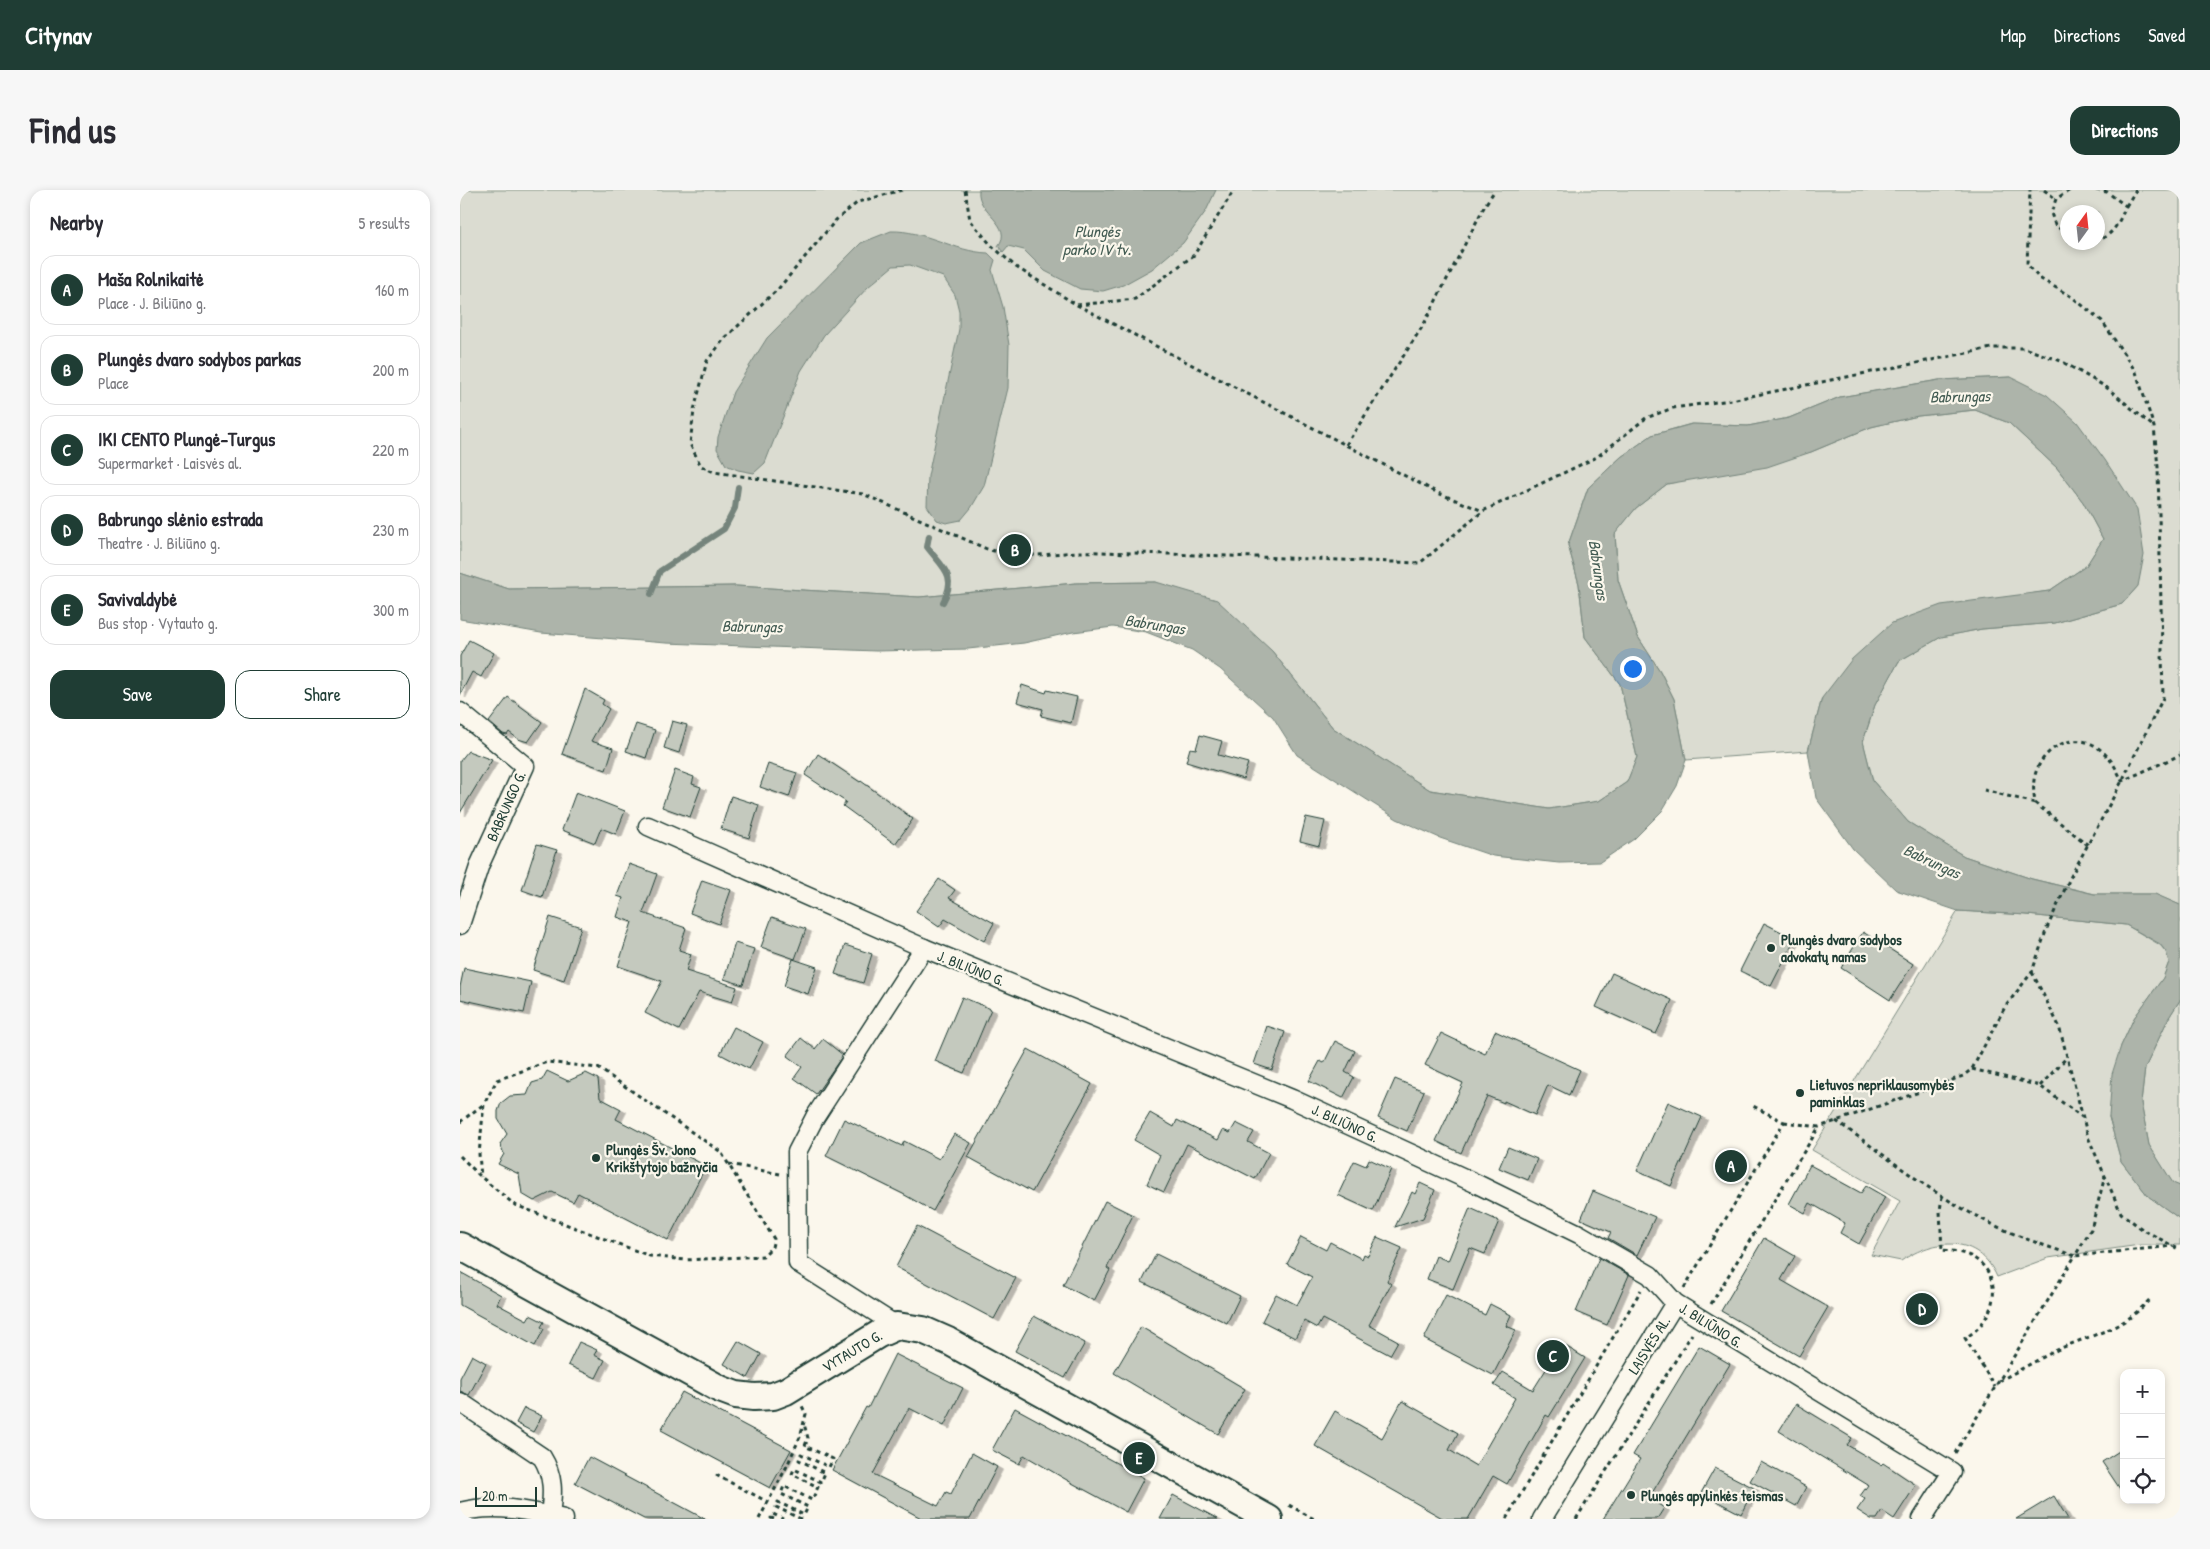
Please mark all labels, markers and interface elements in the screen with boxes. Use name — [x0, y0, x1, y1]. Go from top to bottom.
text: Citynav — [25, 19, 92, 51]
text: Map — [2001, 23, 2026, 48]
text: Directions — [2054, 23, 2120, 48]
text: Saved — [2148, 23, 2185, 48]
button: Directions — [2070, 106, 2180, 155]
text: Find us — [30, 107, 116, 154]
north arrow — [2060, 205, 2105, 250]
text: Nearby — [50, 208, 103, 237]
text: 5 results — [359, 212, 410, 234]
water label: Plungės parko IV tv. — [1062, 220, 1131, 260]
text: Maša Rolnikaitė — [98, 266, 204, 292]
text: A — [63, 279, 71, 301]
text: 160 m — [375, 279, 409, 301]
text: Place · J. Biliūno g. — [98, 292, 206, 314]
text: Plungės dvaro sodybos parkas — [98, 346, 301, 372]
text: B — [63, 359, 71, 381]
text: 200 m — [373, 359, 409, 381]
text: Place — [98, 372, 129, 394]
water label: Babrungas — [1930, 384, 1992, 408]
text: IKI CENTO Plungė-Turgus — [98, 426, 275, 452]
text: C — [63, 439, 71, 461]
text: 220 m — [372, 439, 409, 461]
text: Supermarket · Laisvės al. — [98, 452, 242, 474]
text: Babrungo slėnio estrada — [98, 506, 263, 532]
text: D — [63, 519, 71, 541]
text: 230 m — [373, 519, 409, 541]
pin: B — [999, 531, 1031, 569]
text: Theatre · J. Biliūno g. — [98, 532, 220, 554]
water label: Babrungas — [1584, 539, 1614, 603]
text: Savivaldybė — [98, 586, 177, 612]
text: E — [63, 599, 71, 621]
text: 300 m — [373, 599, 409, 621]
water label: Babrungas — [1123, 608, 1188, 640]
text: Bus stop · Vytauto g. — [98, 612, 218, 634]
water label: Babrungas — [722, 614, 784, 638]
your location — [1620, 656, 1646, 682]
button: Save — [50, 670, 225, 719]
button: Share — [235, 670, 410, 719]
street label: BABRUNGO G. — [481, 767, 531, 845]
water label: Babrungas — [1900, 838, 1966, 884]
place label: Plungės dvaro sodybos advokatų namas — [1781, 929, 1902, 967]
marker: Plungės dvaro sodybos advokatų namas — [1765, 942, 1777, 954]
street label: J. BILIŪNO G. — [934, 945, 1008, 991]
place label: Lietuvos nepriklausomybės paminklas — [1810, 1074, 1954, 1113]
marker: Lietuvos nepriklausomybės paminklas — [1794, 1087, 1806, 1099]
street label: J. BILIŪNO G. — [1308, 1099, 1382, 1147]
place label: Plungės Šv. Jono Krikštytojo bažnyčia — [606, 1139, 717, 1178]
pin: A — [1715, 1147, 1747, 1185]
marker: Plungės Šv. Jono Krikštytojo bažnyčia — [590, 1152, 602, 1164]
pin: D — [1906, 1290, 1938, 1328]
street label: J. BILIŪNO G. — [1675, 1297, 1747, 1353]
street label: LAISVĖS AL. — [1623, 1312, 1675, 1378]
street label: VYTAUTO G. — [818, 1325, 886, 1377]
pin: C — [1537, 1337, 1569, 1375]
map controls — [2120, 1369, 2165, 1504]
button: + — [2120, 1369, 2165, 1414]
button: − — [2120, 1414, 2165, 1459]
pin: E — [1123, 1439, 1155, 1477]
button: locate — [2120, 1459, 2165, 1504]
scale bar — [475, 1484, 538, 1507]
place label: Plungės apylinkės teismas — [1641, 1485, 1783, 1507]
text: 20 m — [482, 1486, 508, 1505]
marker: Plungės apylinkės teismas — [1625, 1489, 1637, 1501]

